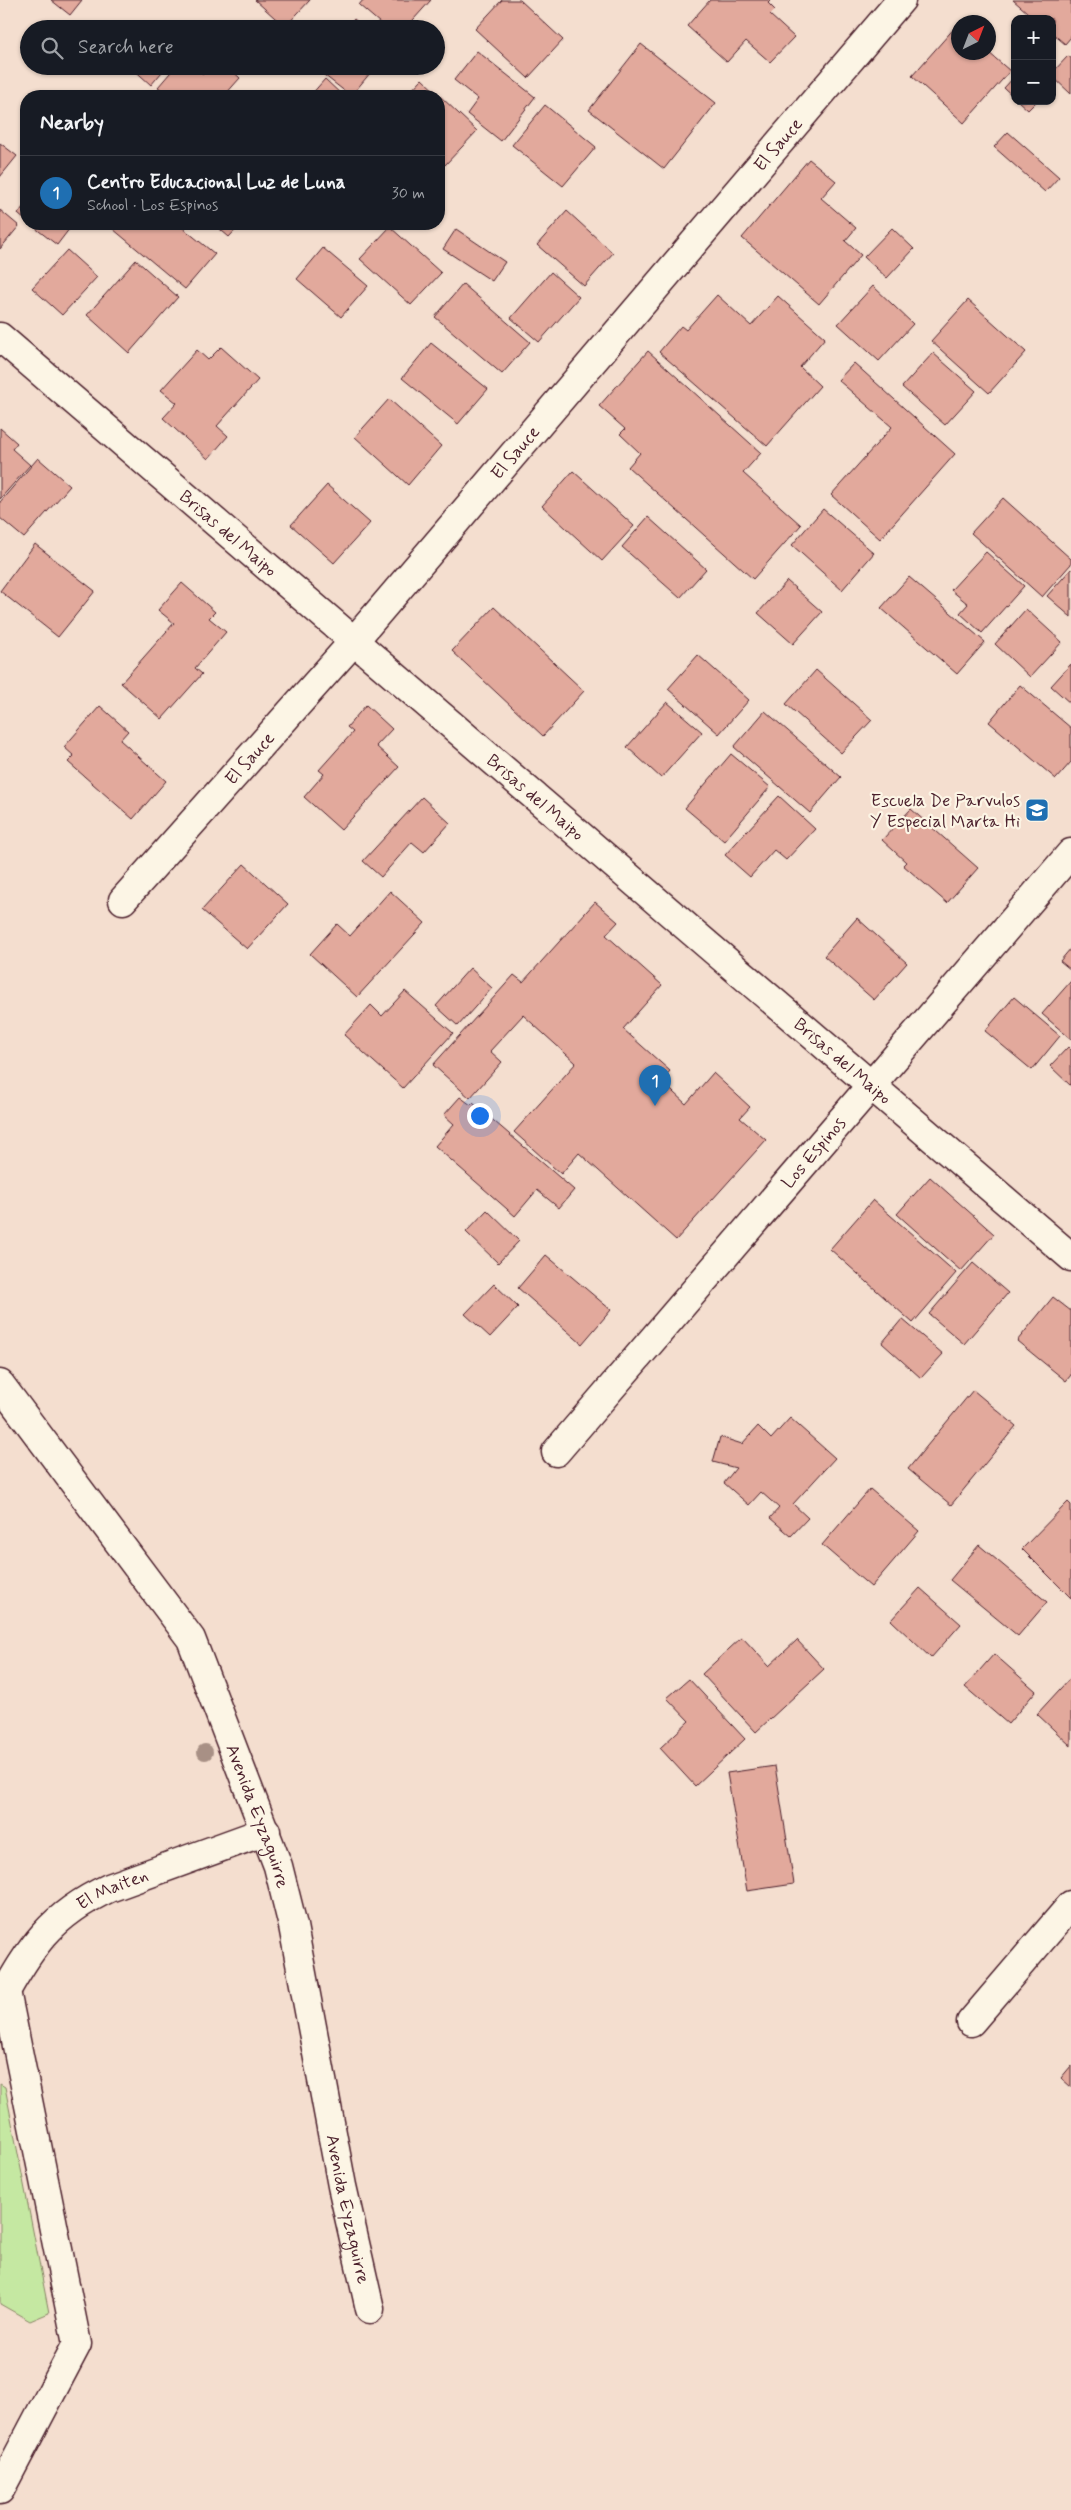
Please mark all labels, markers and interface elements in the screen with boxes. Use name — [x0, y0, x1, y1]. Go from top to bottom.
north arrow — [951, 15, 996, 60]
map controls — [1011, 15, 1056, 105]
button: + — [1011, 15, 1056, 60]
search box — [20, 20, 445, 75]
icon: search — [38, 34, 66, 62]
text: Search here — [78, 35, 174, 60]
button: − — [1011, 60, 1056, 105]
text: Nearby — [40, 109, 104, 137]
street label: El Sauce — [749, 113, 809, 177]
text: Centro Educacional Luz de Luna — [87, 170, 346, 195]
text: 1 — [52, 183, 60, 204]
text: 30 m — [392, 183, 425, 204]
text: School · Los Espinos — [87, 195, 218, 216]
street label: El Sauce — [486, 421, 546, 485]
street label: Brisas del Maipo — [174, 485, 282, 583]
street label: El Sauce — [220, 727, 280, 791]
street label: Brisas del Maipo — [481, 749, 589, 847]
place label: Escuela De Parvulos Y Especial Marta Hi — [870, 789, 1020, 834]
school or university icon: Escuela De Parvulos Y Especial Marta Hi — [1024, 797, 1050, 823]
street label: Brisas del Maipo — [788, 1013, 896, 1111]
pin: 1 — [639, 1065, 671, 1106]
your location — [467, 1103, 493, 1129]
street label: Los Espinos — [777, 1112, 852, 1194]
street label: Avenida Eyzaguirre — [219, 1741, 294, 1891]
street label: El Maiten — [72, 1864, 152, 1916]
street label: Avenida Eyzaguirre — [320, 2133, 375, 2286]

